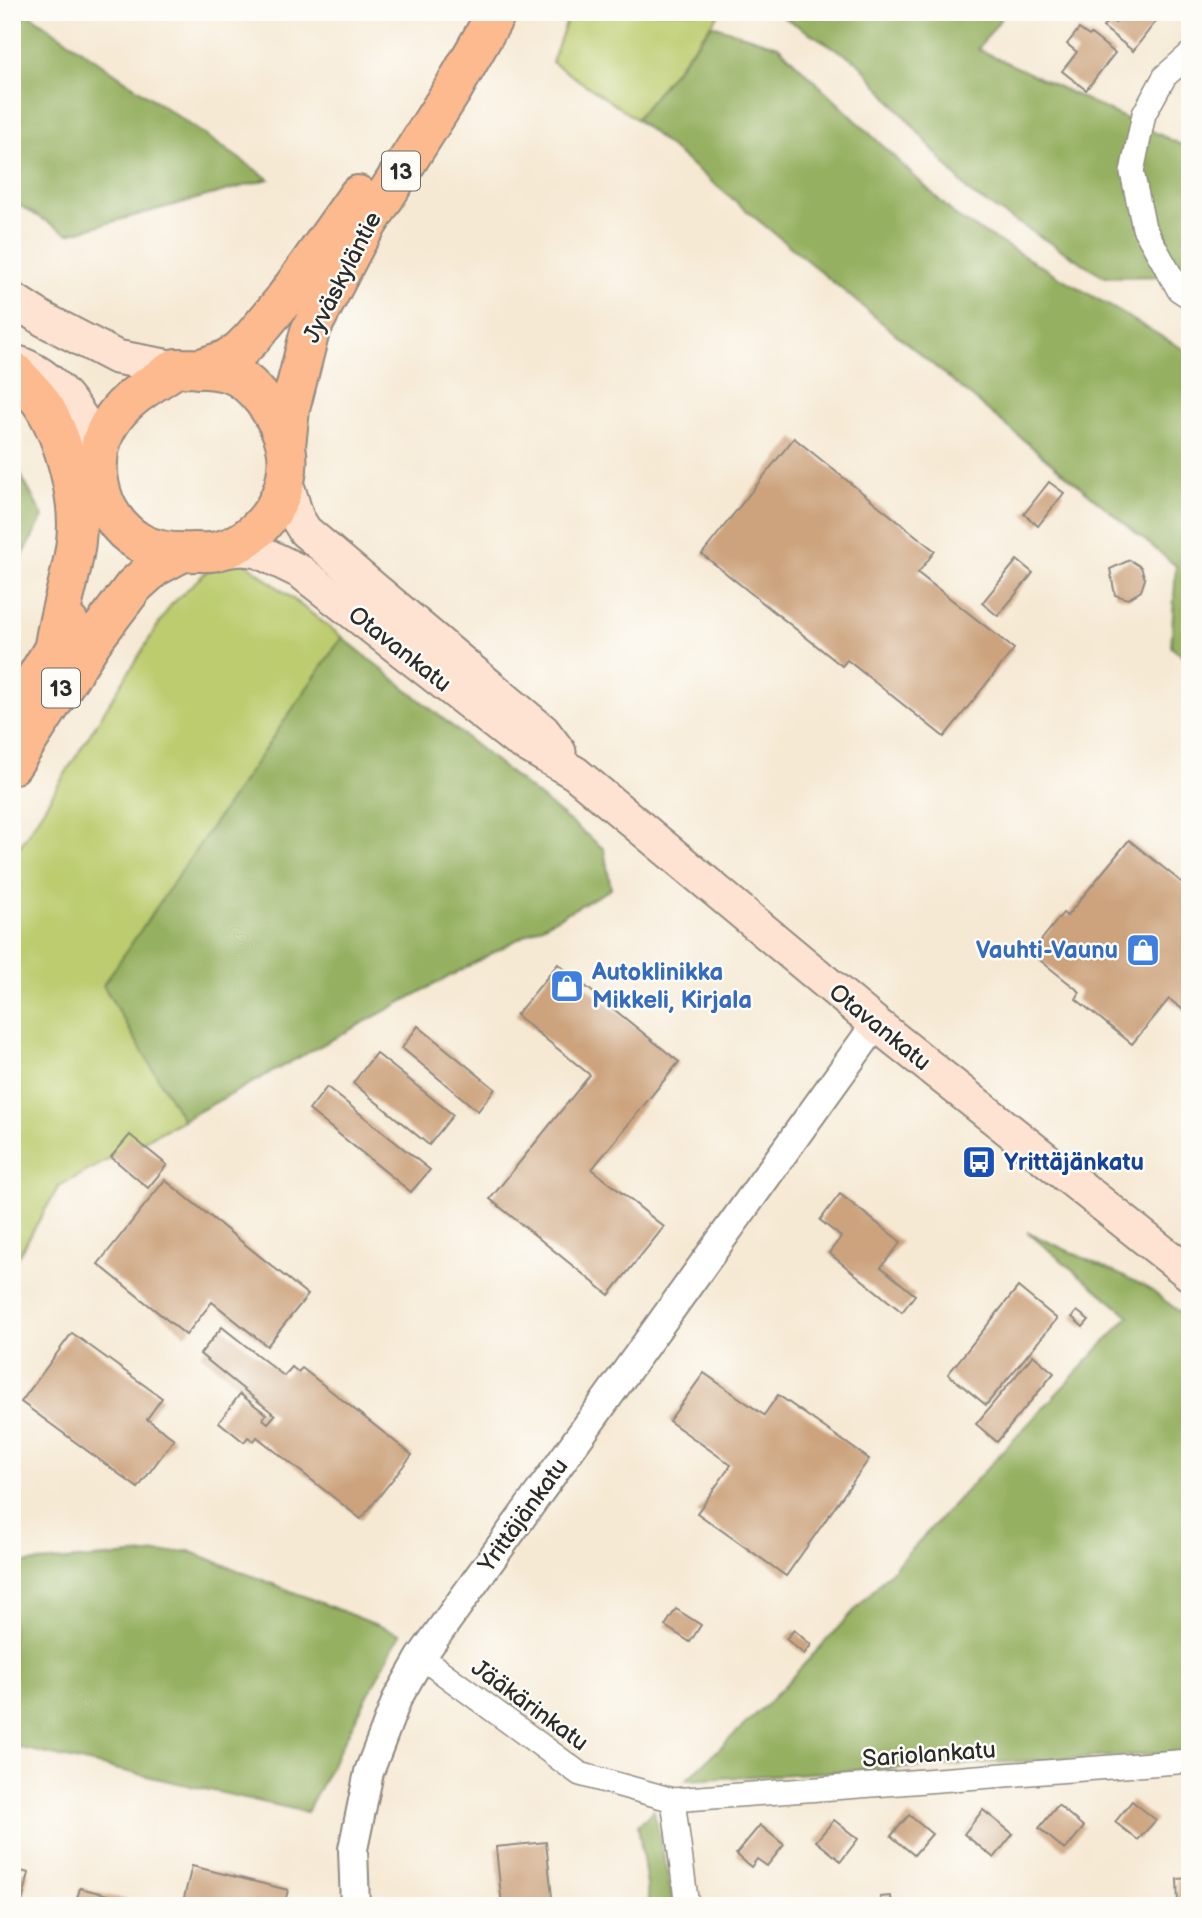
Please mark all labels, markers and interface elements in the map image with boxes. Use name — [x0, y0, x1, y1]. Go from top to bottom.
road number: 13 — [382, 152, 420, 190]
street label: Jyväskyläntie — [297, 207, 388, 348]
street label: Otavankatu — [343, 600, 457, 699]
road number: 13 — [42, 668, 80, 708]
shop icon: Vauhti-Vaunu — [1124, 931, 1162, 969]
place label: Vauhti-Vaunu — [976, 936, 1118, 965]
place label: Autoklinikka Mikkeli, Kirjala — [591, 958, 752, 1015]
shop icon: Autoklinikka Mikkeli, Kirjala — [548, 967, 586, 1005]
street label: Otavankatu — [823, 978, 936, 1077]
bus stop icon: Yrittäjänkatu — [960, 1143, 998, 1181]
place label: Yrittäjänkatu — [1004, 1148, 1144, 1177]
street label: Yrittäjänkatu — [472, 1452, 575, 1579]
street label: Jääkärinkatu — [466, 1653, 594, 1758]
street label: Sariolankatu — [861, 1735, 997, 1774]

